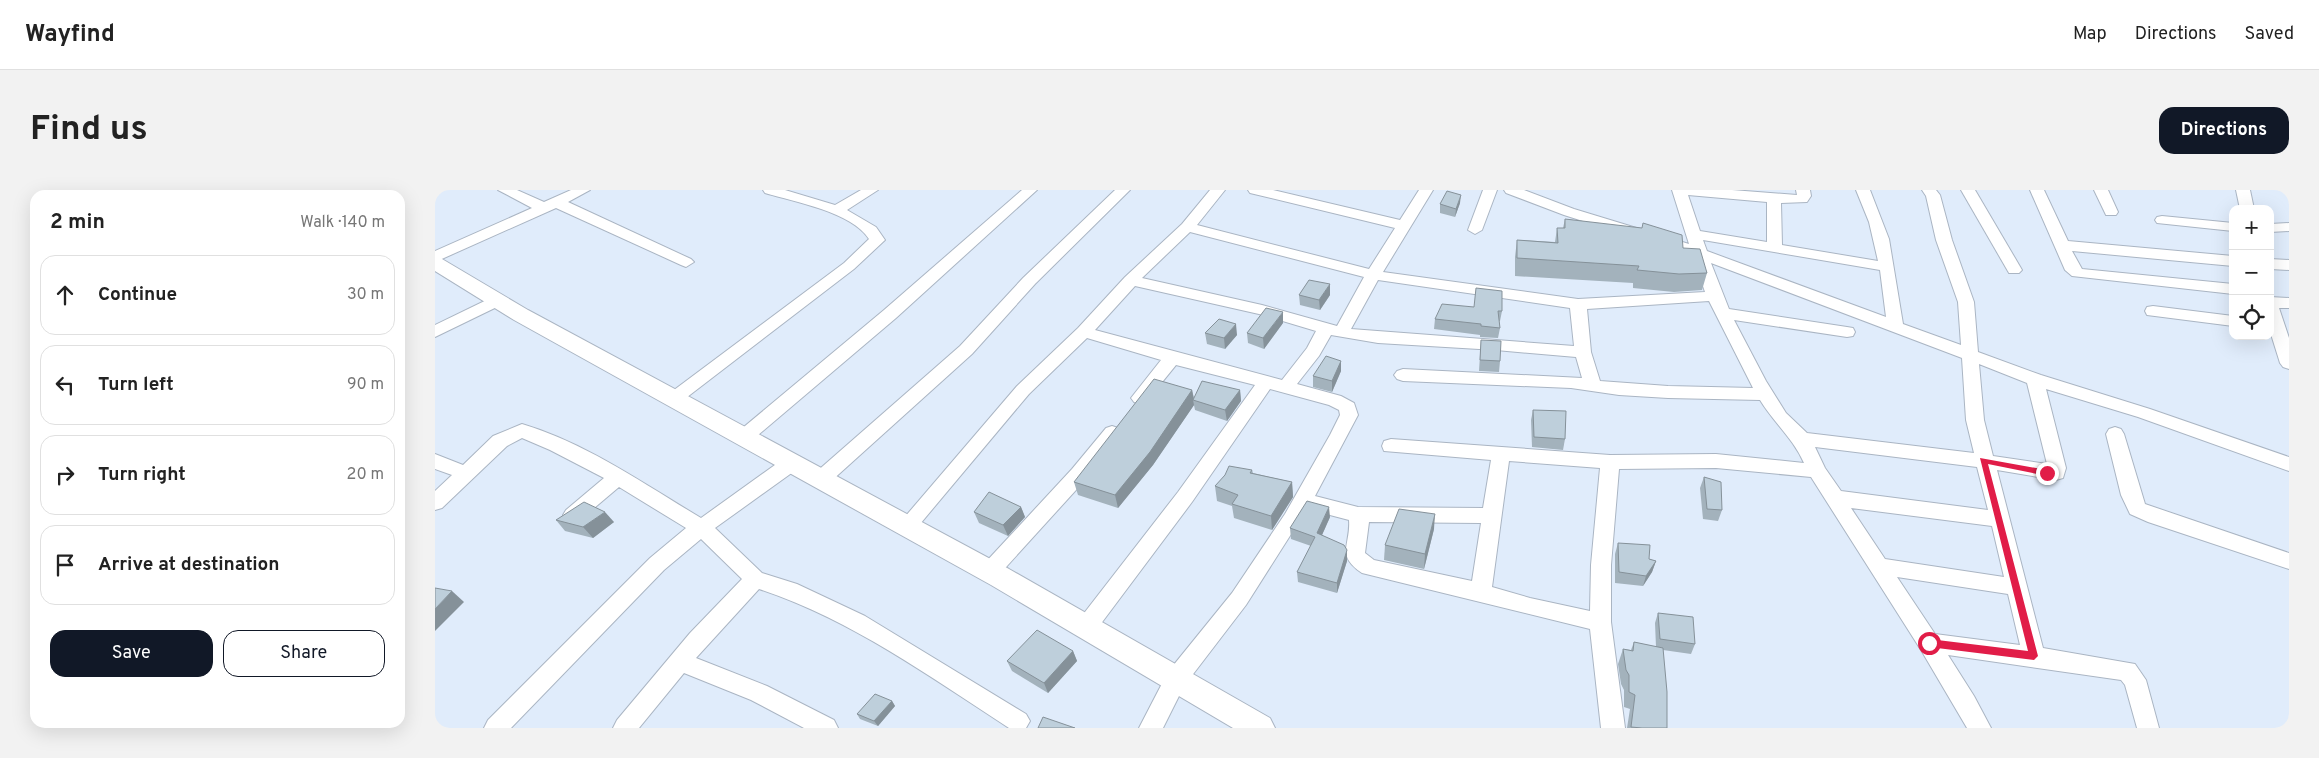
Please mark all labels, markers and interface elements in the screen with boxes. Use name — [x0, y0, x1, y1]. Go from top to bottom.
text: Wayfind — [25, 20, 115, 50]
text: Map — [2073, 23, 2107, 46]
text: Directions — [2135, 23, 2217, 46]
text: Saved — [2245, 23, 2294, 46]
button: Directions — [2159, 107, 2289, 154]
text: Find us — [30, 108, 148, 152]
map controls — [2229, 205, 2274, 340]
button: + — [2229, 205, 2274, 250]
text: 2 min — [50, 209, 105, 236]
text: Walk · 140 m — [300, 213, 385, 233]
button: − — [2229, 250, 2274, 295]
icon: ahead — [51, 281, 79, 309]
text: Continue — [98, 283, 177, 307]
text: 30 m — [347, 285, 384, 305]
button: locate — [2229, 295, 2274, 340]
icon: left — [51, 371, 79, 399]
text: Turn left — [98, 373, 174, 397]
text: 90 m — [347, 375, 384, 395]
icon: right — [51, 461, 79, 489]
route end — [2036, 462, 2059, 485]
text: Turn right — [98, 463, 186, 487]
text: 20 m — [347, 465, 384, 485]
icon: arrive — [51, 551, 79, 579]
text: Arrive at destination — [98, 553, 279, 577]
button: Save — [50, 630, 213, 677]
button: Share — [223, 630, 385, 677]
route start — [1918, 632, 1941, 655]

